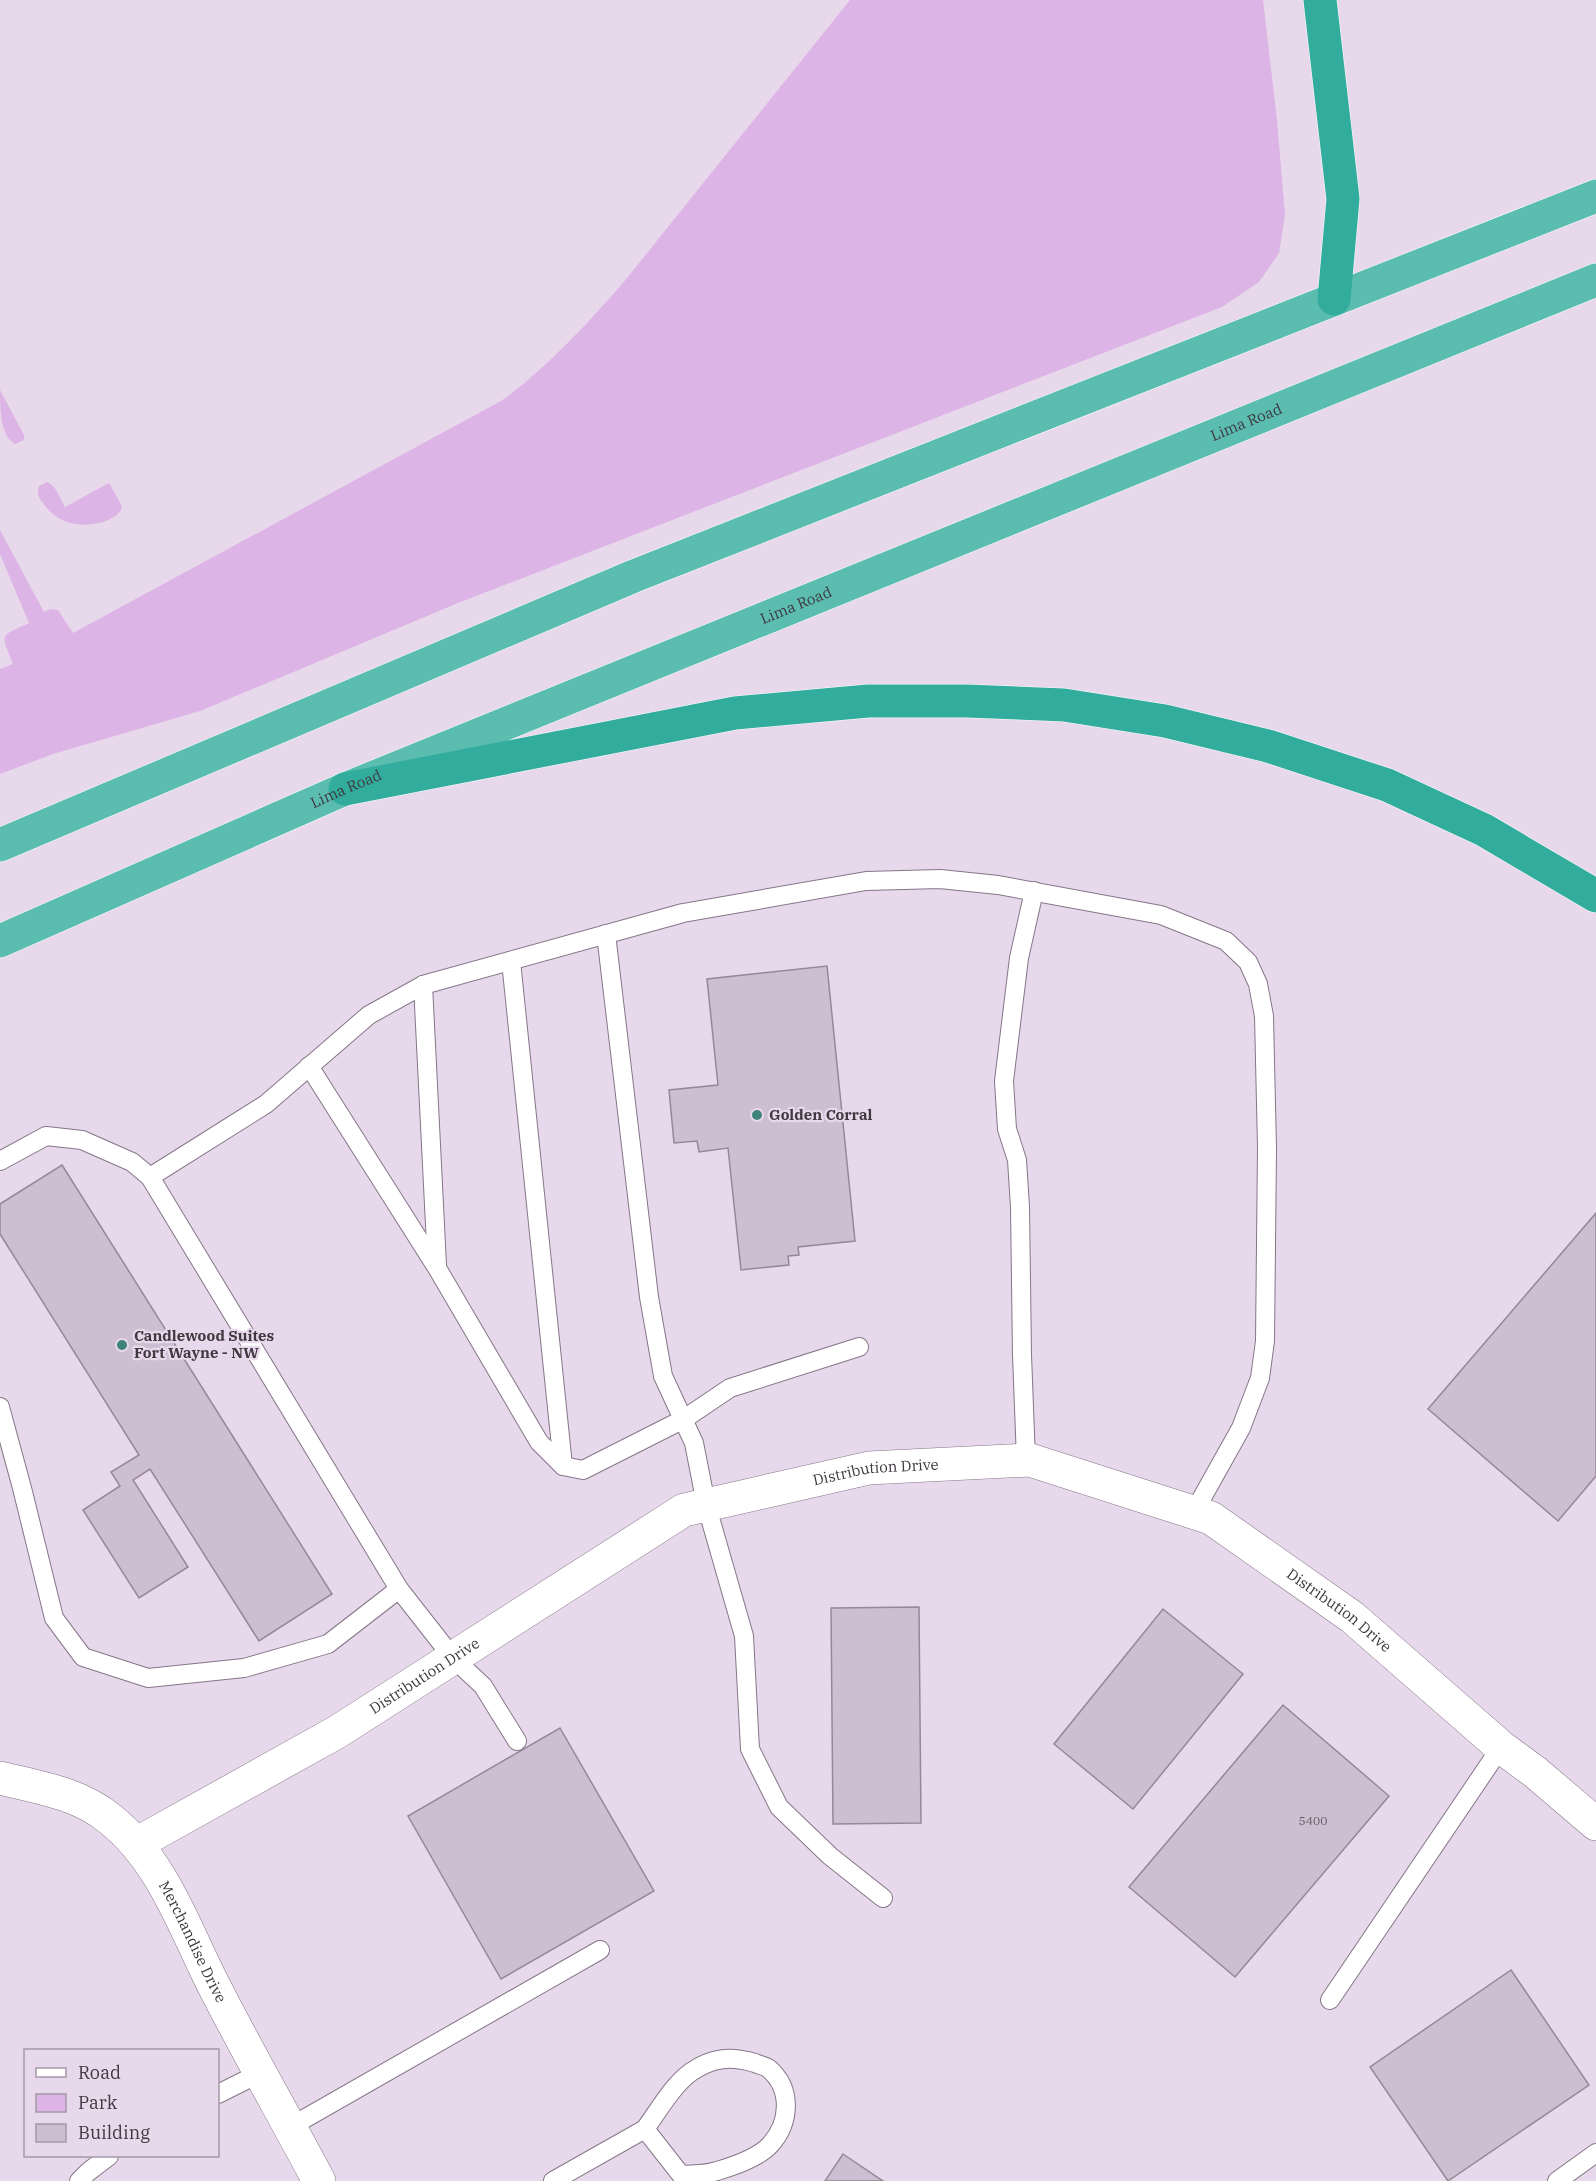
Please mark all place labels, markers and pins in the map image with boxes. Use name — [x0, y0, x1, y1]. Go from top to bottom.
place label: Golden Corral — [769, 1105, 873, 1124]
marker: Golden Corral — [750, 1108, 764, 1122]
place label: Candlewood Suites Fort Wayne - NW — [134, 1326, 274, 1362]
marker: Candlewood Suites Fort Wayne - NW — [115, 1338, 129, 1352]

